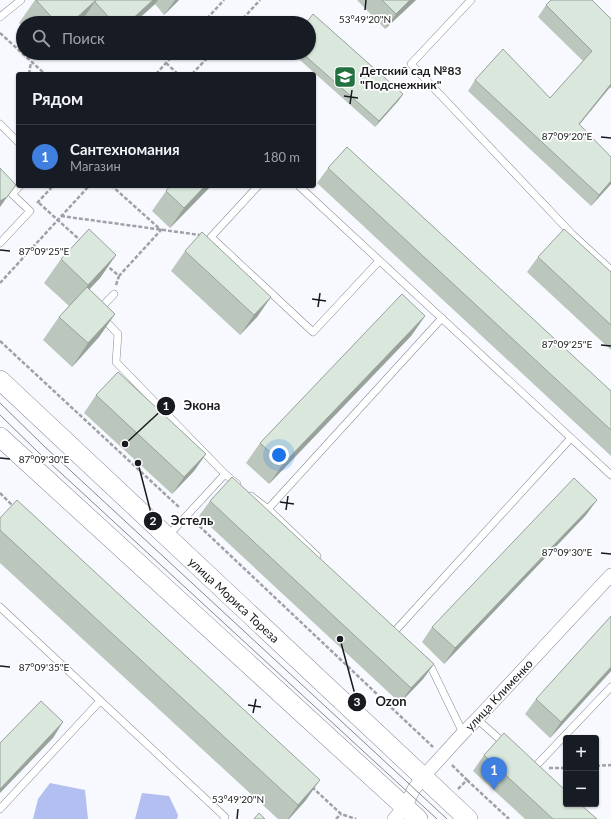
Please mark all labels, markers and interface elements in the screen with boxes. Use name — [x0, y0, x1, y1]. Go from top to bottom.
text: 53°49'20"N — [339, 13, 391, 25]
search box — [16, 16, 316, 60]
icon: search — [30, 27, 52, 49]
text: Поиск — [62, 29, 105, 47]
place label: Детский сад №83 "Подснежник" — [360, 63, 461, 92]
school or university icon: Детский сад №83 "Подснежник" — [332, 64, 358, 90]
text: Рядом — [32, 88, 83, 109]
text: 87°09'20"E — [542, 130, 592, 142]
text: Сантехномания — [70, 140, 180, 158]
text: 1 — [41, 149, 49, 165]
text: 180 m — [263, 149, 300, 165]
text: Магазин — [70, 158, 121, 174]
text: 87°09'25"E — [19, 245, 69, 257]
text: 87°09'25"E — [542, 338, 592, 350]
callout: Экона — [156, 393, 229, 418]
text: Экона — [184, 397, 220, 413]
text: 1 — [163, 398, 170, 413]
your location — [269, 445, 289, 465]
text: 87°09'30"E — [19, 453, 69, 465]
callout: Эстель — [143, 508, 221, 533]
text: Эстель — [171, 512, 214, 528]
text: 2 — [150, 513, 157, 528]
text: 87°09'30"E — [542, 546, 592, 558]
street label: улица Мориса Тореза — [185, 554, 283, 646]
street label: улица Клименко — [462, 656, 536, 734]
text: 87°09'35"E — [19, 661, 69, 673]
callout: Ozon — [347, 689, 414, 714]
text: Ozon — [375, 693, 407, 709]
text: 3 — [354, 694, 361, 709]
map controls — [563, 735, 599, 807]
button: + — [563, 735, 599, 771]
pin: 1 — [481, 757, 507, 790]
button: − — [563, 771, 599, 807]
text: 53°49'20"N — [212, 793, 264, 805]

